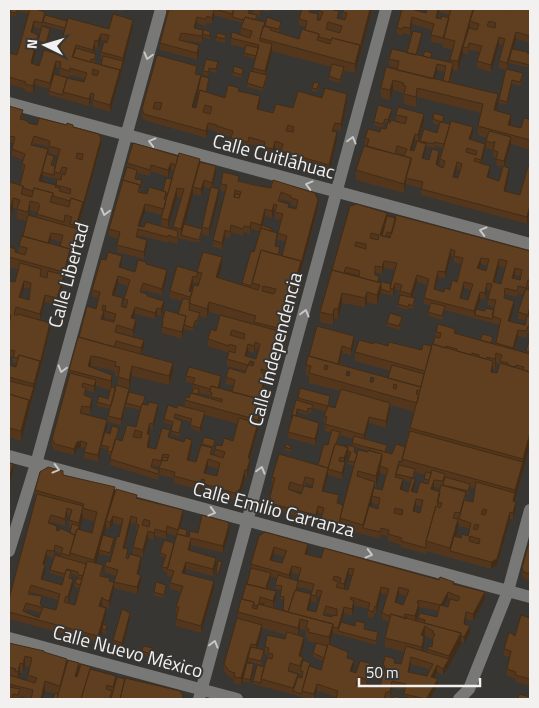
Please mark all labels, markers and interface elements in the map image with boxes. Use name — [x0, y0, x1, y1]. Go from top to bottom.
north arrow — [20, 20, 70, 70]
text: N — [21, 38, 42, 50]
one-way arrow — [143, 51, 153, 59]
street label: Calle Cuitláhuac — [210, 125, 338, 186]
one-way arrow — [346, 135, 357, 144]
one-way arrow — [148, 137, 157, 148]
one-way arrow — [305, 180, 314, 191]
one-way arrow — [100, 208, 110, 216]
street label: Calle Libertad — [40, 219, 96, 331]
one-way arrow — [480, 227, 488, 237]
street label: Calle Independencia — [240, 268, 309, 429]
one-way arrow — [299, 310, 309, 318]
one-way arrow — [57, 365, 67, 373]
one-way arrow — [51, 463, 60, 474]
one-way arrow — [256, 466, 266, 475]
street label: Calle Emilio Carranza — [190, 473, 359, 544]
one-way arrow — [208, 507, 216, 517]
one-way arrow — [365, 549, 373, 559]
street label: Calle Nuevo México — [50, 617, 206, 684]
one-way arrow — [209, 640, 219, 648]
scale bar — [359, 656, 480, 688]
text: 50 m — [366, 661, 399, 684]

